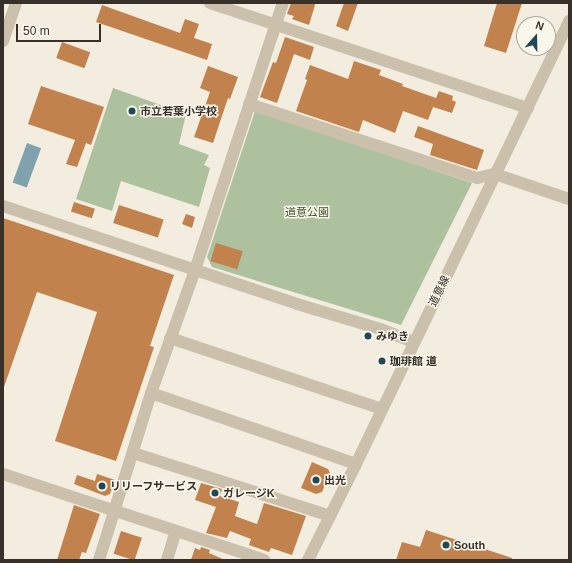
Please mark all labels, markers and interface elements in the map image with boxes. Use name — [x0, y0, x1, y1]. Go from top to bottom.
scale bar — [18, 16, 103, 42]
north arrow — [516, 16, 556, 56]
text: N — [534, 19, 546, 33]
text: 50 m — [23, 24, 50, 38]
place label: 市立若葉小学校 — [140, 104, 217, 118]
marker: 市立若葉小学校 — [127, 106, 137, 116]
park label: 道意公園 — [285, 205, 329, 219]
street label: 道意線 — [426, 273, 452, 309]
place label: みゆき — [376, 329, 409, 343]
marker: みゆき — [363, 331, 373, 341]
place label: 珈琲館 道 — [390, 354, 437, 368]
marker: 珈琲館 道 — [377, 356, 387, 366]
place label: 出光 — [324, 473, 346, 487]
marker: 出光 — [311, 475, 321, 485]
place label: リリーフサービス — [110, 479, 198, 493]
marker: リリーフサービス — [97, 481, 107, 491]
place label: ガレージK — [223, 486, 275, 500]
marker: ガレージK — [210, 488, 220, 498]
place label: South — [454, 538, 485, 552]
marker: South — [441, 540, 451, 550]

